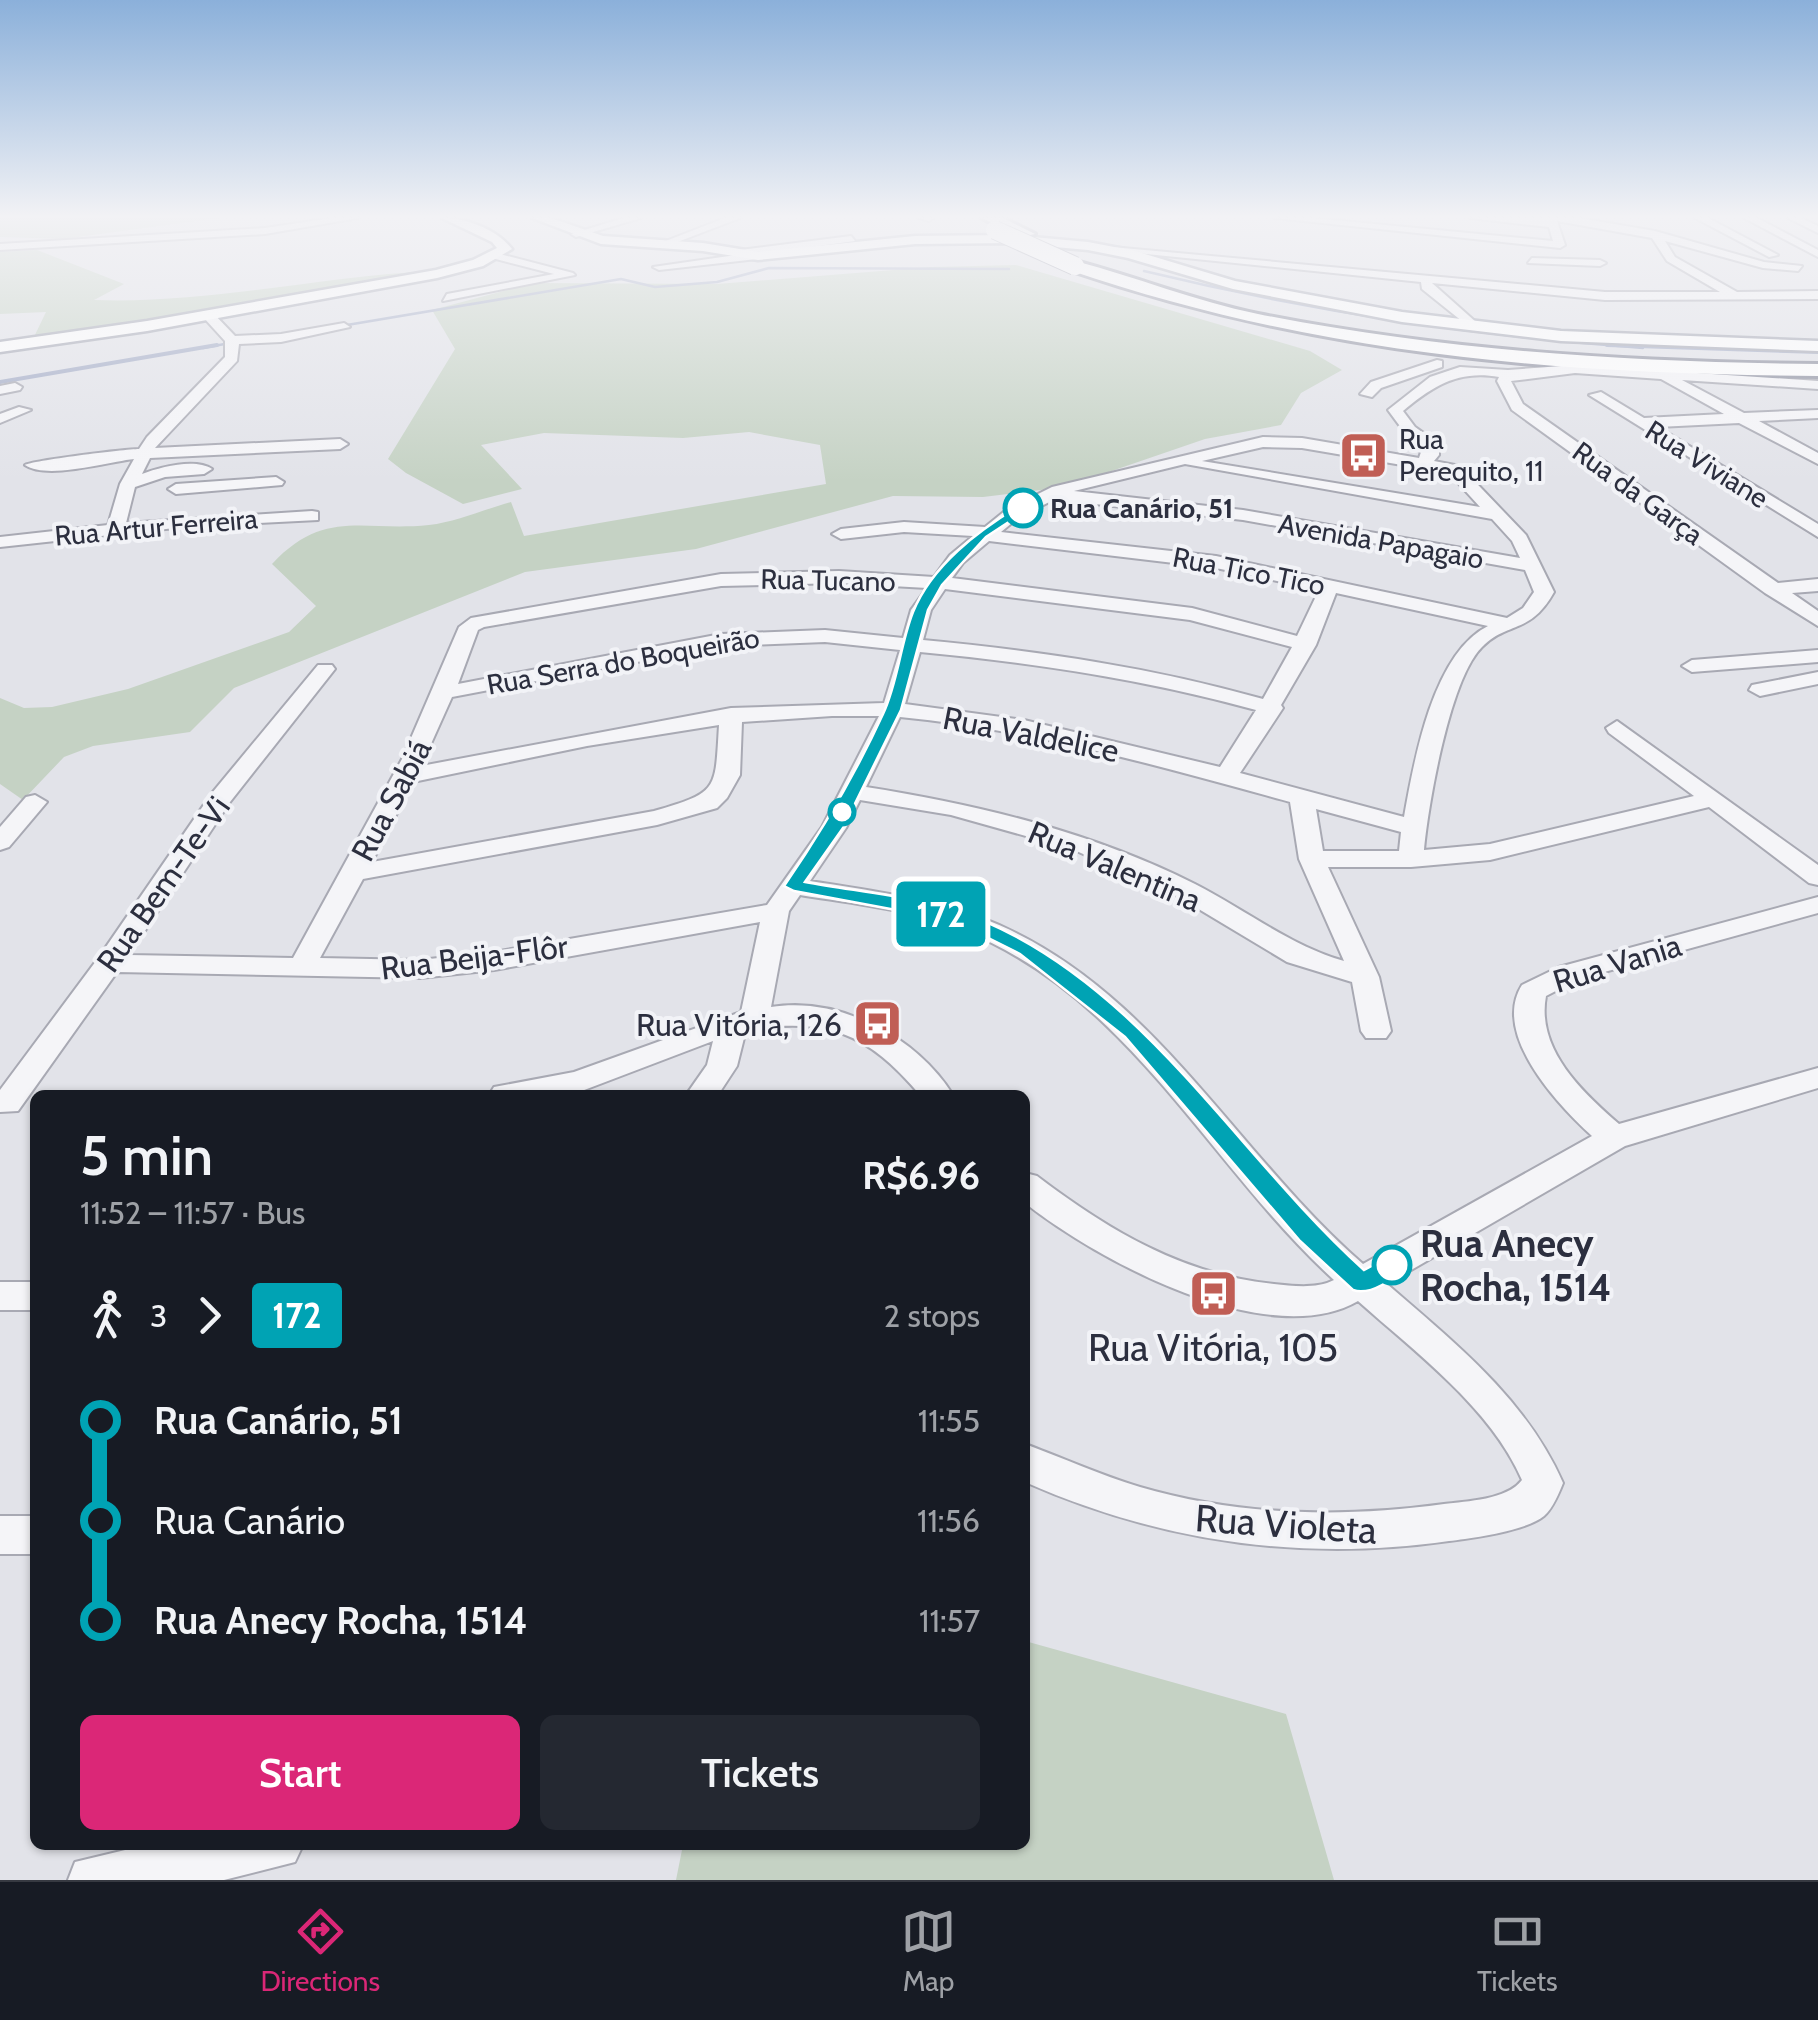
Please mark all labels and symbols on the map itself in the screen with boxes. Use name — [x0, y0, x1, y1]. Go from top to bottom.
street label: Rua Viviane — [1639, 413, 1775, 515]
place label: Rua Perequito, 11 — [1399, 422, 1543, 488]
bus stop icon: Rua Perequito, 11 — [1338, 429, 1390, 481]
street label: Rua da Garça — [1566, 434, 1710, 552]
marker: Rua Canário, 51 — [1004, 489, 1042, 527]
place label: Rua Canário, 51 — [1050, 491, 1233, 525]
street label: Rua Artur Ferreira — [53, 501, 260, 553]
street label: Avenida Papagaio — [1276, 506, 1486, 576]
street label: Rua Tico Tico — [1170, 540, 1328, 602]
street label: Rua Tucano — [760, 562, 896, 598]
street label: Rua Serra do Boqueirão — [484, 620, 762, 702]
street label: Rua Valdelice — [940, 698, 1122, 770]
street label: Rua Sabiá — [343, 732, 440, 868]
street label: Rua Bem-Te-Vi — [88, 789, 238, 979]
unlabelled marker — [829, 799, 855, 825]
street label: Rua Valentina — [1023, 812, 1208, 920]
line badge: 172 — [884, 882, 998, 946]
street label: Rua Vania — [1548, 925, 1686, 1001]
street label: Rua Beija-Flôr — [378, 926, 571, 988]
bus stop icon: Rua Vitória, 126 — [851, 998, 903, 1050]
place label: Rua Vitória, 126 — [636, 1005, 842, 1044]
place label: Rua Anecy Rocha, 1514 — [1420, 1220, 1611, 1311]
marker: Rua Anecy Rocha, 1514 — [1373, 1246, 1411, 1284]
bus stop icon: Rua Vitória, 105 — [1187, 1267, 1239, 1319]
place label: Rua Vitória, 105 — [1088, 1324, 1338, 1371]
street label: Rua Violeta — [1193, 1494, 1379, 1554]

